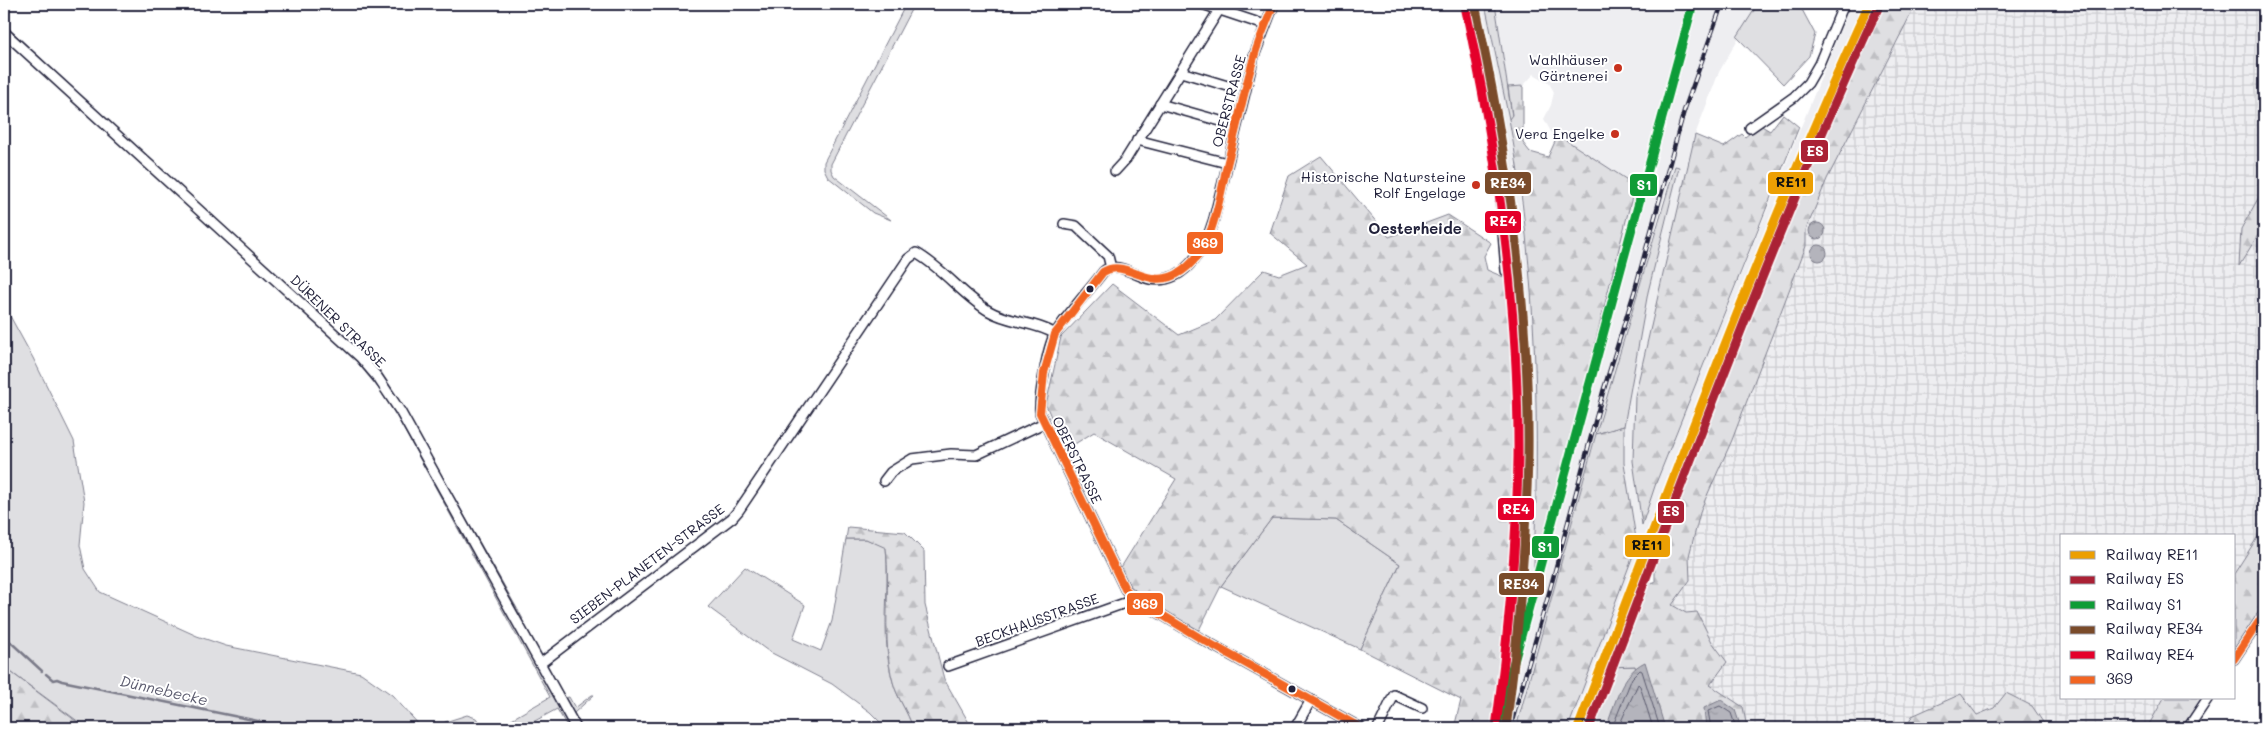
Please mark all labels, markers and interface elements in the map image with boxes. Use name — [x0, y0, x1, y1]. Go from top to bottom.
place label: Wahlhäuser Gärtnerei — [1529, 50, 1608, 85]
street label: OBERSTRASSE — [1207, 53, 1250, 149]
marker: Wahlhäuser Gärtnerei — [1612, 62, 1624, 74]
place label: Vera Engelke — [1515, 124, 1605, 143]
marker: Vera Engelke — [1609, 128, 1621, 140]
line badge: ES — [1800, 139, 1829, 163]
text: ES — [1806, 141, 1824, 160]
place label: Historische Natursteine Rolf Engelage — [1301, 167, 1466, 202]
line badge: RE34 — [1484, 171, 1532, 195]
line badge: RE11 — [1767, 171, 1814, 195]
text: RE11 — [1775, 172, 1807, 191]
text: RE34 — [1490, 173, 1526, 192]
line badge: S1 — [1629, 173, 1658, 197]
text: S1 — [1637, 175, 1651, 194]
marker: Historische Natursteine Rolf Engelage — [1470, 179, 1482, 191]
line badge: RE4 — [1484, 210, 1522, 234]
text: RE4 — [1489, 211, 1517, 230]
district label: Oesterheide — [1368, 218, 1462, 238]
line badge: 369 — [1186, 231, 1224, 255]
text: 369 — [1192, 233, 1218, 252]
street label: DÜRENER STRASSE — [286, 270, 390, 371]
unlabelled marker — [1085, 284, 1095, 294]
street label: OBERSTRASSE — [1048, 413, 1107, 507]
line badge: RE4 — [1497, 497, 1535, 521]
street label: SIEBEN-PLANETEN-STRASSE — [565, 499, 728, 628]
text: RE4 — [1502, 499, 1530, 518]
line badge: ES — [1657, 500, 1685, 524]
text: ES — [1662, 501, 1680, 520]
line badge: RE11 — [1624, 534, 1671, 558]
legend — [2060, 534, 2236, 700]
line badge: S1 — [1531, 535, 1560, 559]
text: RE11 — [1631, 535, 1663, 554]
text: S1 — [1538, 537, 1552, 556]
text: Railway RE11 — [2106, 544, 2199, 564]
text: Railway ES — [2106, 568, 2184, 588]
line badge: RE34 — [1498, 572, 1545, 596]
text: RE34 — [1503, 574, 1539, 593]
street label: BECKHAUSSTRASSE — [972, 588, 1101, 651]
line badge: 369 — [1126, 592, 1164, 616]
text: 369 — [1132, 594, 1158, 613]
text: Railway S1 — [2106, 594, 2182, 614]
text: Railway RE34 — [2106, 618, 2203, 638]
text: Railway RE4 — [2106, 644, 2194, 664]
text: 369 — [2106, 668, 2133, 688]
water label: Dünnebecke — [118, 670, 210, 710]
unlabelled marker — [1287, 684, 1297, 694]

